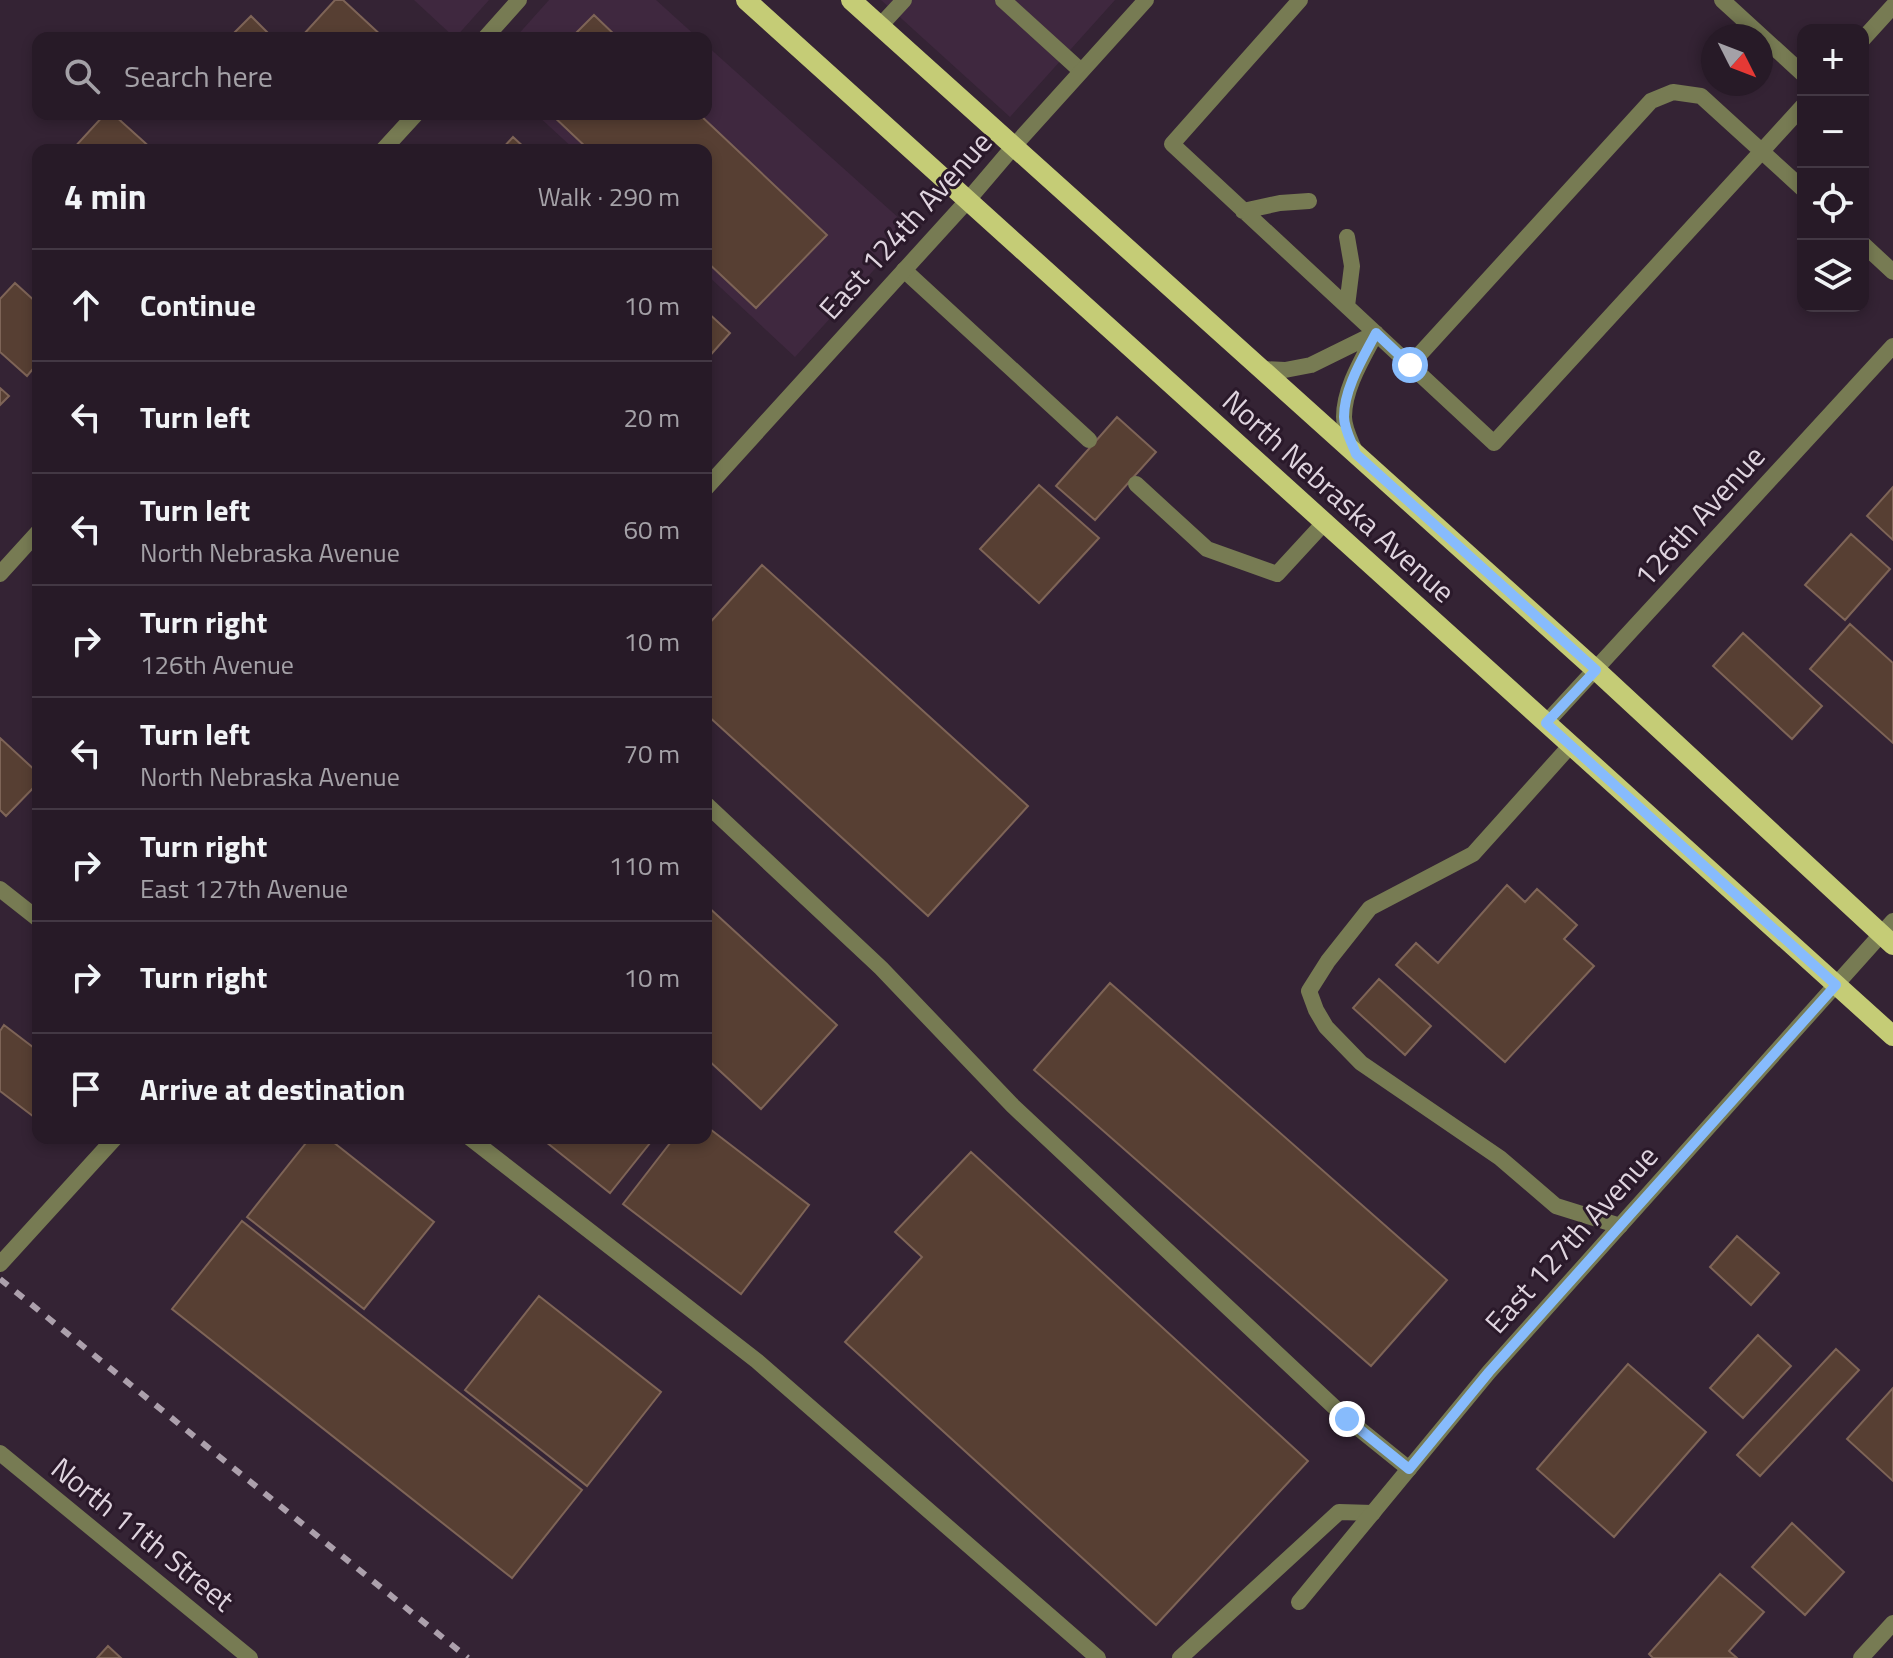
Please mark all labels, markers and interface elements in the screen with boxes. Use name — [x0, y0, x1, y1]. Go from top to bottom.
north arrow — [1701, 24, 1773, 96]
map controls — [1797, 24, 1869, 312]
button: + — [1797, 24, 1869, 96]
search box — [32, 32, 712, 120]
text: Search here — [124, 53, 273, 99]
icon: search — [60, 54, 104, 98]
button: − — [1797, 96, 1869, 168]
street label: East 124th Avenue — [808, 120, 1002, 330]
button: locate — [1797, 168, 1869, 240]
text: 4 min — [64, 170, 147, 222]
text: Walk · 290 m — [538, 177, 680, 216]
button: layers — [1797, 240, 1869, 312]
text: Continue — [140, 282, 256, 328]
icon: ahead — [64, 283, 108, 327]
text: 10 m — [623, 286, 680, 325]
route start — [1392, 347, 1428, 383]
street label: North Nebraska Avenue — [1212, 379, 1466, 613]
text: Turn left — [140, 394, 250, 440]
icon: left — [64, 395, 108, 439]
text: 20 m — [623, 398, 680, 437]
street label: 126th Avenue — [1623, 435, 1775, 597]
text: Turn left — [140, 487, 250, 533]
icon: left — [64, 507, 108, 551]
text: 60 m — [623, 510, 680, 549]
text: North Nebraska Avenue — [140, 533, 400, 572]
text: Turn right — [140, 599, 268, 645]
icon: right — [64, 619, 108, 663]
text: 10 m — [623, 622, 680, 661]
text: 126th Avenue — [140, 645, 294, 684]
text: Turn left — [140, 711, 250, 757]
icon: left — [64, 731, 108, 775]
text: 70 m — [623, 734, 680, 773]
text: North Nebraska Avenue — [140, 757, 400, 796]
text: Turn right — [140, 823, 268, 869]
icon: right — [64, 843, 108, 887]
text: 110 m — [609, 846, 680, 885]
text: East 127th Avenue — [140, 869, 348, 908]
text: Turn right — [140, 954, 268, 1000]
icon: right — [64, 955, 108, 999]
text: 10 m — [623, 958, 680, 997]
text: Arrive at destination — [140, 1066, 405, 1112]
icon: arrive — [64, 1067, 108, 1111]
street label: East 127th Avenue — [1474, 1134, 1668, 1344]
route end — [1329, 1401, 1365, 1437]
street label: North 11th Street — [42, 1446, 245, 1623]

